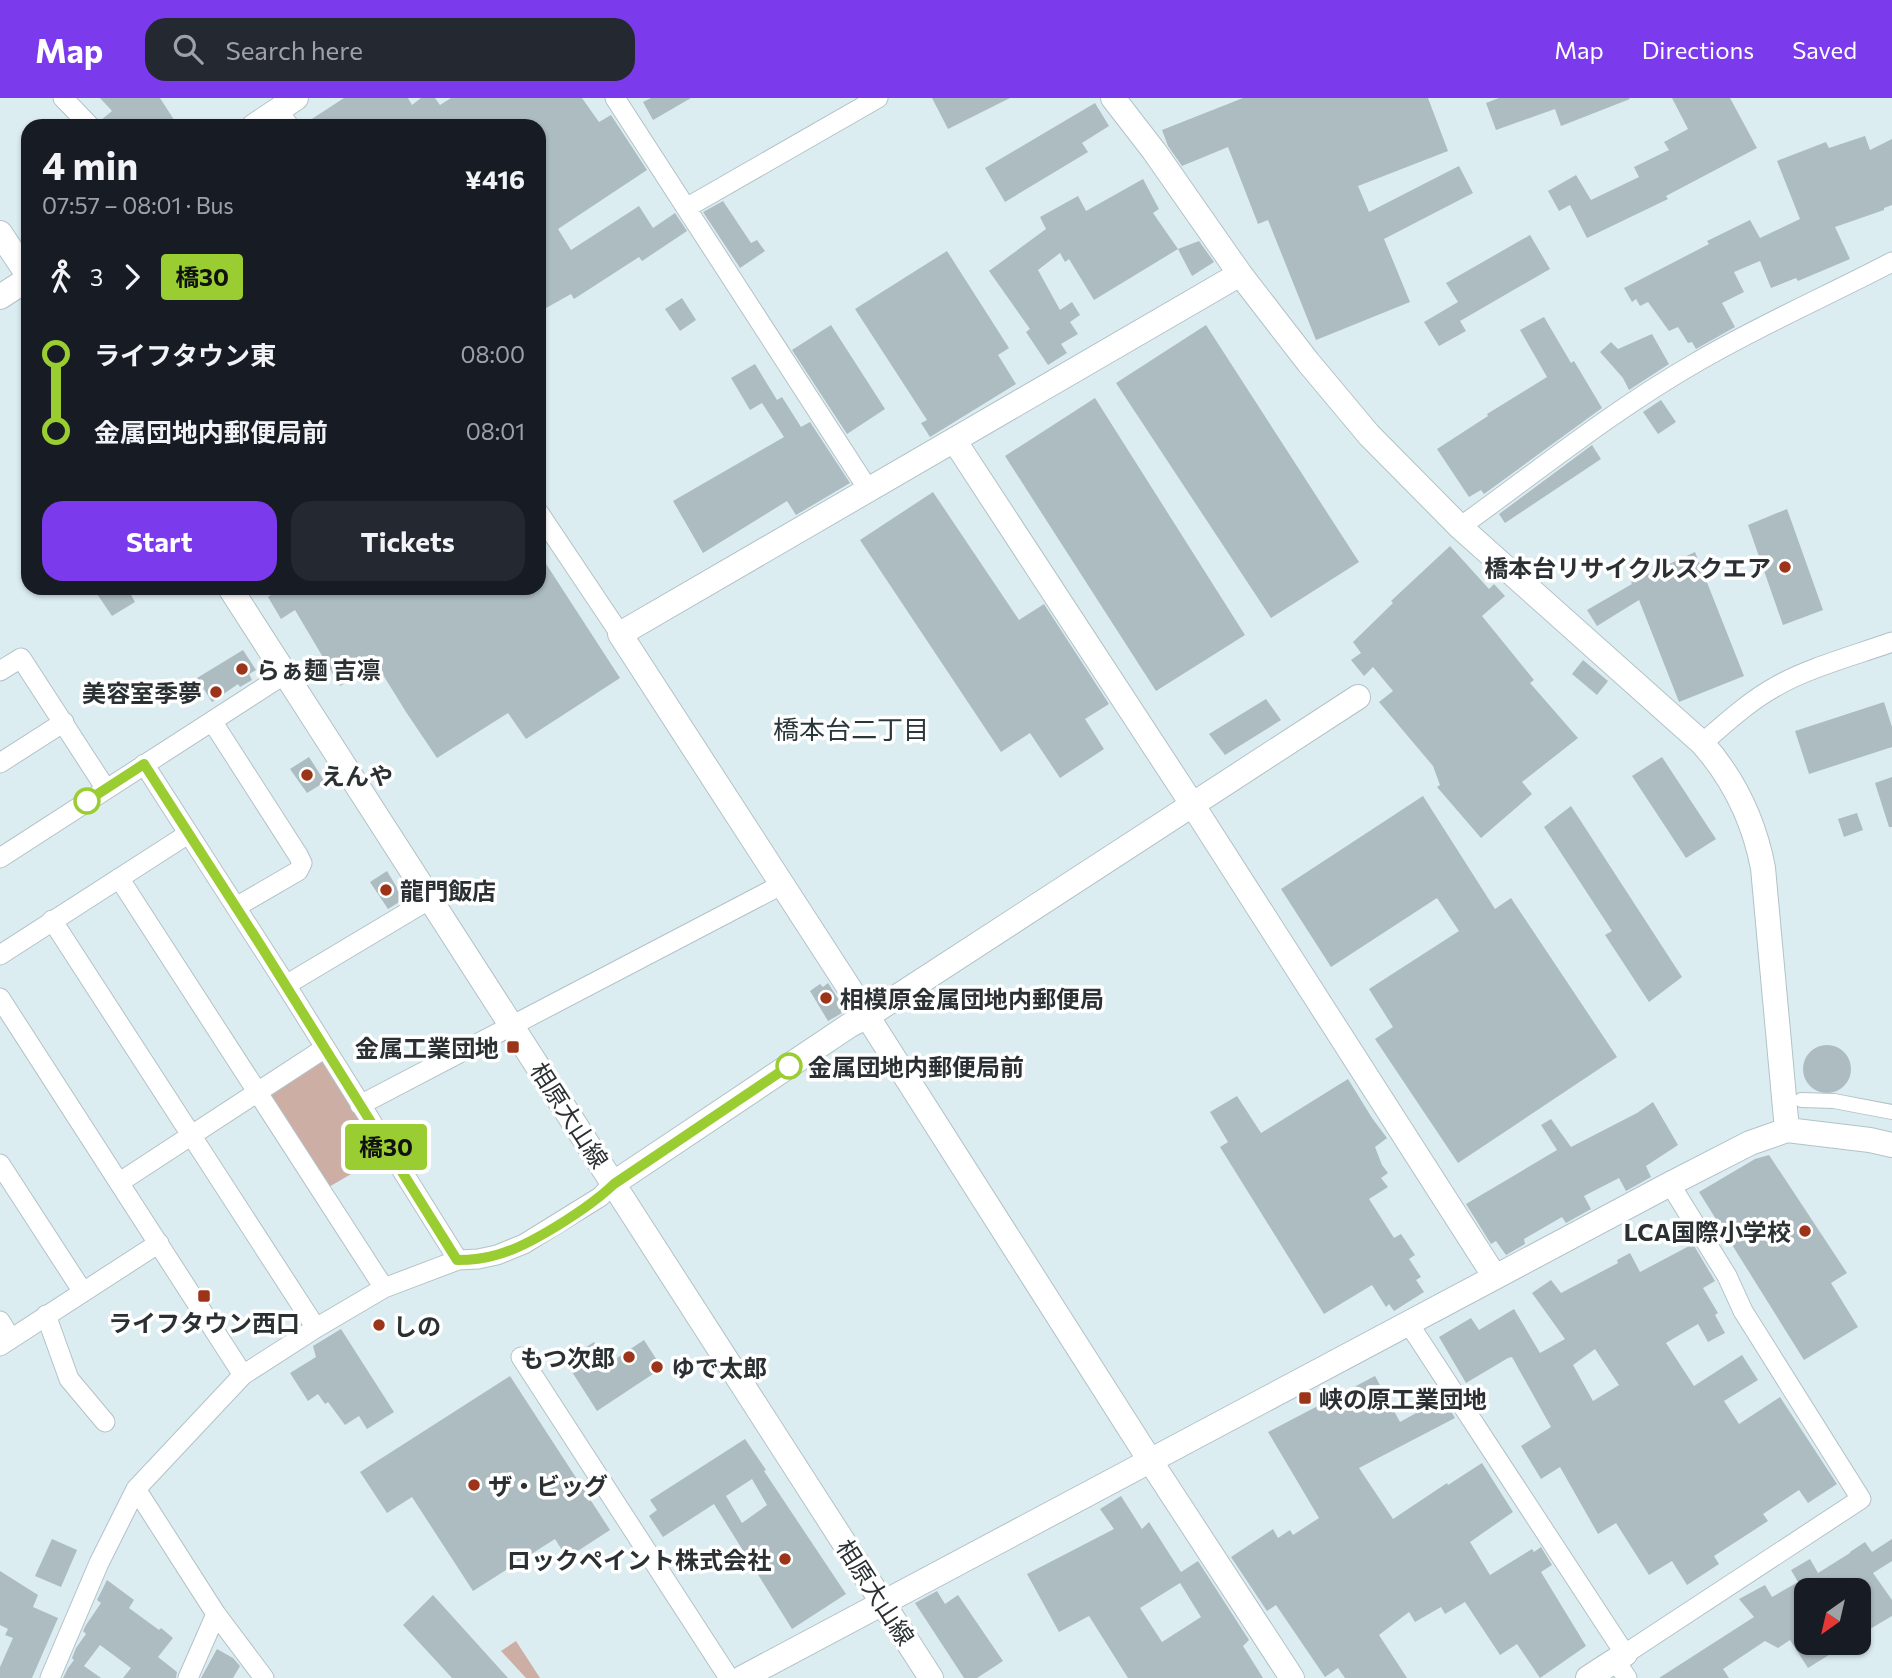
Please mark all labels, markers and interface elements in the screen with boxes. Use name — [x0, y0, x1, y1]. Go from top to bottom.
search box — [145, 18, 635, 81]
text: Map — [35, 29, 103, 70]
icon: search — [169, 30, 207, 68]
text: Search here — [225, 34, 363, 65]
text: Map — [1554, 35, 1604, 64]
text: Directions — [1642, 35, 1754, 64]
text: Saved — [1792, 35, 1857, 64]
text: 4 min — [42, 141, 138, 188]
text: ¥416 — [465, 163, 525, 194]
text: 07:57 – 08:01 · Bus — [42, 191, 234, 219]
icon: walk — [42, 258, 80, 296]
icon: forward — [113, 258, 151, 296]
text: 橋30 — [175, 262, 229, 291]
text: 3 — [90, 263, 103, 291]
text: ライフタウン東 — [94, 339, 276, 370]
text: 08:00 — [461, 340, 525, 368]
text: 金属団地内郵便局前 — [94, 416, 328, 447]
text: 08:01 — [466, 417, 525, 445]
button: Start — [42, 501, 277, 581]
button: Tickets — [291, 501, 525, 581]
place label: 橋本台リサイクルスクエア — [1484, 553, 1771, 582]
marker: 橋本台リサイクルスクエア — [1777, 559, 1793, 575]
place label: らぁ麺 吉凛 — [256, 655, 381, 684]
marker: らぁ麺 吉凛 — [234, 661, 250, 677]
place label: 美容室季夢 — [82, 678, 202, 707]
marker: 美容室季夢 — [208, 684, 224, 700]
district label: 橋本台二丁目 — [773, 713, 929, 744]
place label: えんや — [321, 761, 393, 790]
marker: えんや — [299, 767, 315, 783]
unlabelled marker — [74, 788, 100, 814]
place label: 龍門飯店 — [400, 876, 496, 905]
marker: 龍門飯店 — [378, 882, 394, 898]
place label: 相模原金属団地内郵便局 — [840, 984, 1104, 1013]
marker: 相模原金属団地内郵便局 — [818, 990, 834, 1006]
place label: 金属工業団地 — [355, 1033, 499, 1062]
marker: 金属工業団地 — [505, 1039, 521, 1055]
place label: 金属団地内郵便局前 — [808, 1052, 1024, 1081]
marker: 金属団地内郵便局前 — [776, 1053, 802, 1079]
street label: 相原大山線 — [525, 1057, 615, 1173]
line badge: 橋30 — [346, 1124, 426, 1170]
text: 橋30 — [359, 1132, 413, 1161]
place label: LCA国際小学校 — [1624, 1217, 1791, 1246]
marker: LCA国際小学校 — [1797, 1223, 1813, 1239]
marker: ライフタウン西口 — [196, 1288, 212, 1304]
place label: ライフタウン西口 — [108, 1308, 300, 1337]
place label: しの — [393, 1311, 441, 1340]
marker: しの — [371, 1317, 387, 1333]
place label: もつ次郎 — [520, 1343, 615, 1372]
marker: もつ次郎 — [621, 1349, 637, 1365]
place label: ゆで太郎 — [671, 1353, 767, 1382]
marker: ゆで太郎 — [649, 1359, 665, 1375]
place label: 峡の原工業団地 — [1319, 1384, 1487, 1413]
marker: 峡の原工業団地 — [1297, 1390, 1313, 1406]
place label: ザ・ビッグ — [488, 1471, 608, 1500]
marker: ザ・ビッグ — [466, 1477, 482, 1493]
street label: 相原大山線 — [831, 1534, 921, 1650]
place label: ロックペイント株式会社 — [507, 1545, 771, 1574]
marker: ロックペイント株式会社 — [777, 1551, 793, 1567]
north arrow — [1794, 1578, 1871, 1656]
map controls — [1794, 1578, 1871, 1655]

